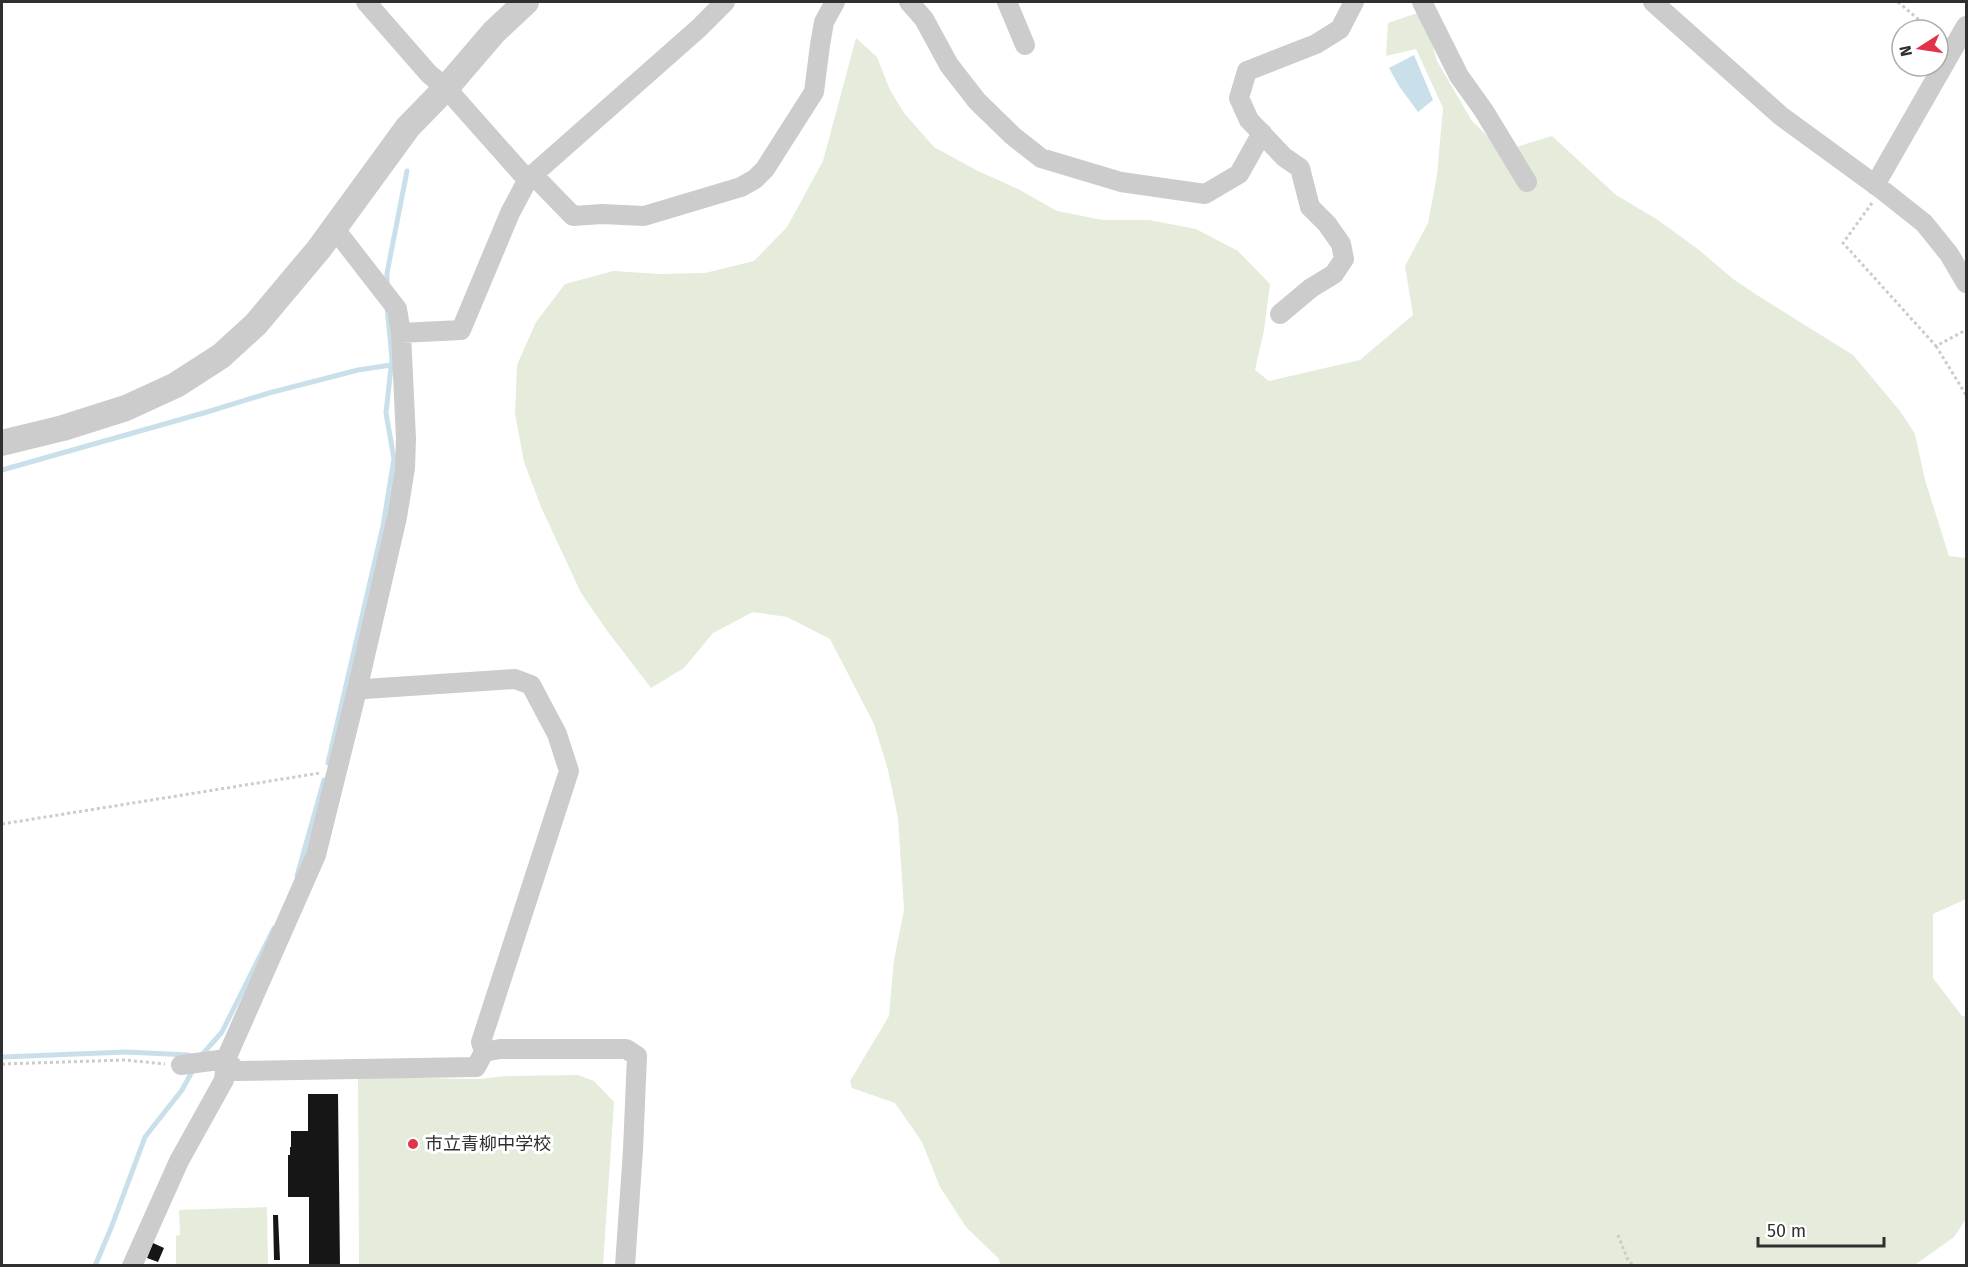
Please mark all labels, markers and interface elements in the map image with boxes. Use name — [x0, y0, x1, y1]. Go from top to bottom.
north arrow — [1890, 18, 1950, 78]
text: N — [1895, 44, 1916, 58]
place label: 市立青柳中学校 — [425, 1133, 551, 1155]
marker: 市立青柳中学校 — [406, 1137, 420, 1151]
scale bar — [1758, 1210, 1884, 1248]
text: 50 m — [1767, 1220, 1806, 1242]

